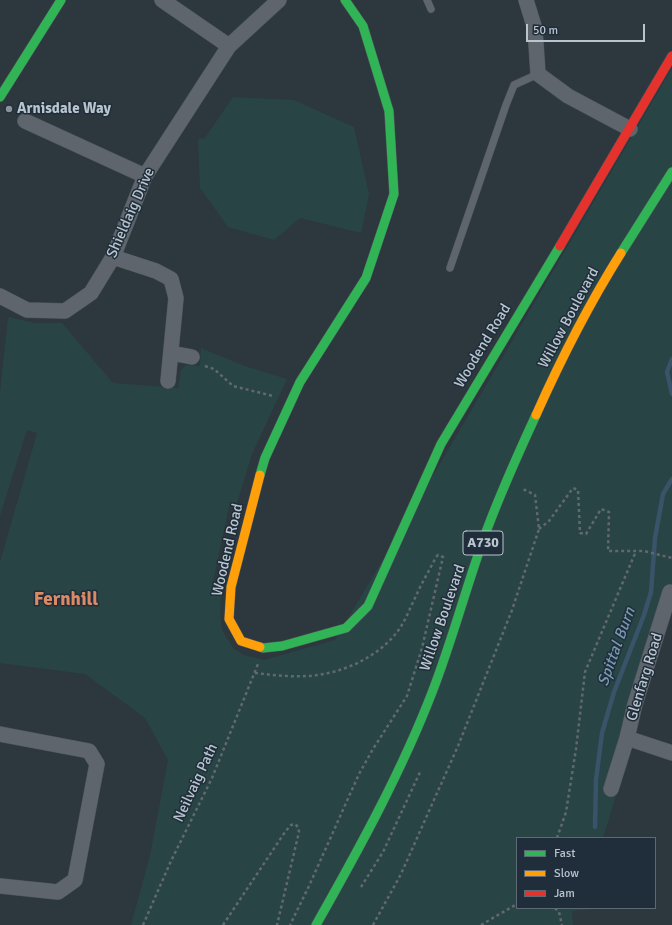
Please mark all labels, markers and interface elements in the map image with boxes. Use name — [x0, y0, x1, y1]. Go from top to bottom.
scale bar — [528, 16, 647, 42]
text: 50 m — [533, 23, 558, 38]
place label: Arnisdale Way — [17, 100, 111, 118]
marker: Arnisdale Way — [4, 104, 14, 114]
street label: Shieldaig Drive — [103, 165, 159, 261]
street label: Willow Boulevard — [535, 265, 603, 371]
street label: Woodend Road — [451, 301, 515, 391]
street label: Woodend Road — [209, 502, 247, 598]
road number: A730 — [463, 531, 503, 555]
street label: Willow Boulevard — [416, 562, 470, 674]
district label: Fernhill — [34, 589, 98, 611]
water label: Spittal Burn — [594, 605, 640, 689]
street label: Glenfarg Road — [623, 631, 667, 723]
street label: Neilvaig Path — [170, 741, 222, 825]
legend — [516, 837, 656, 909]
text: Fast — [554, 846, 575, 861]
text: Slow — [554, 866, 579, 881]
text: Jam — [554, 886, 575, 901]

